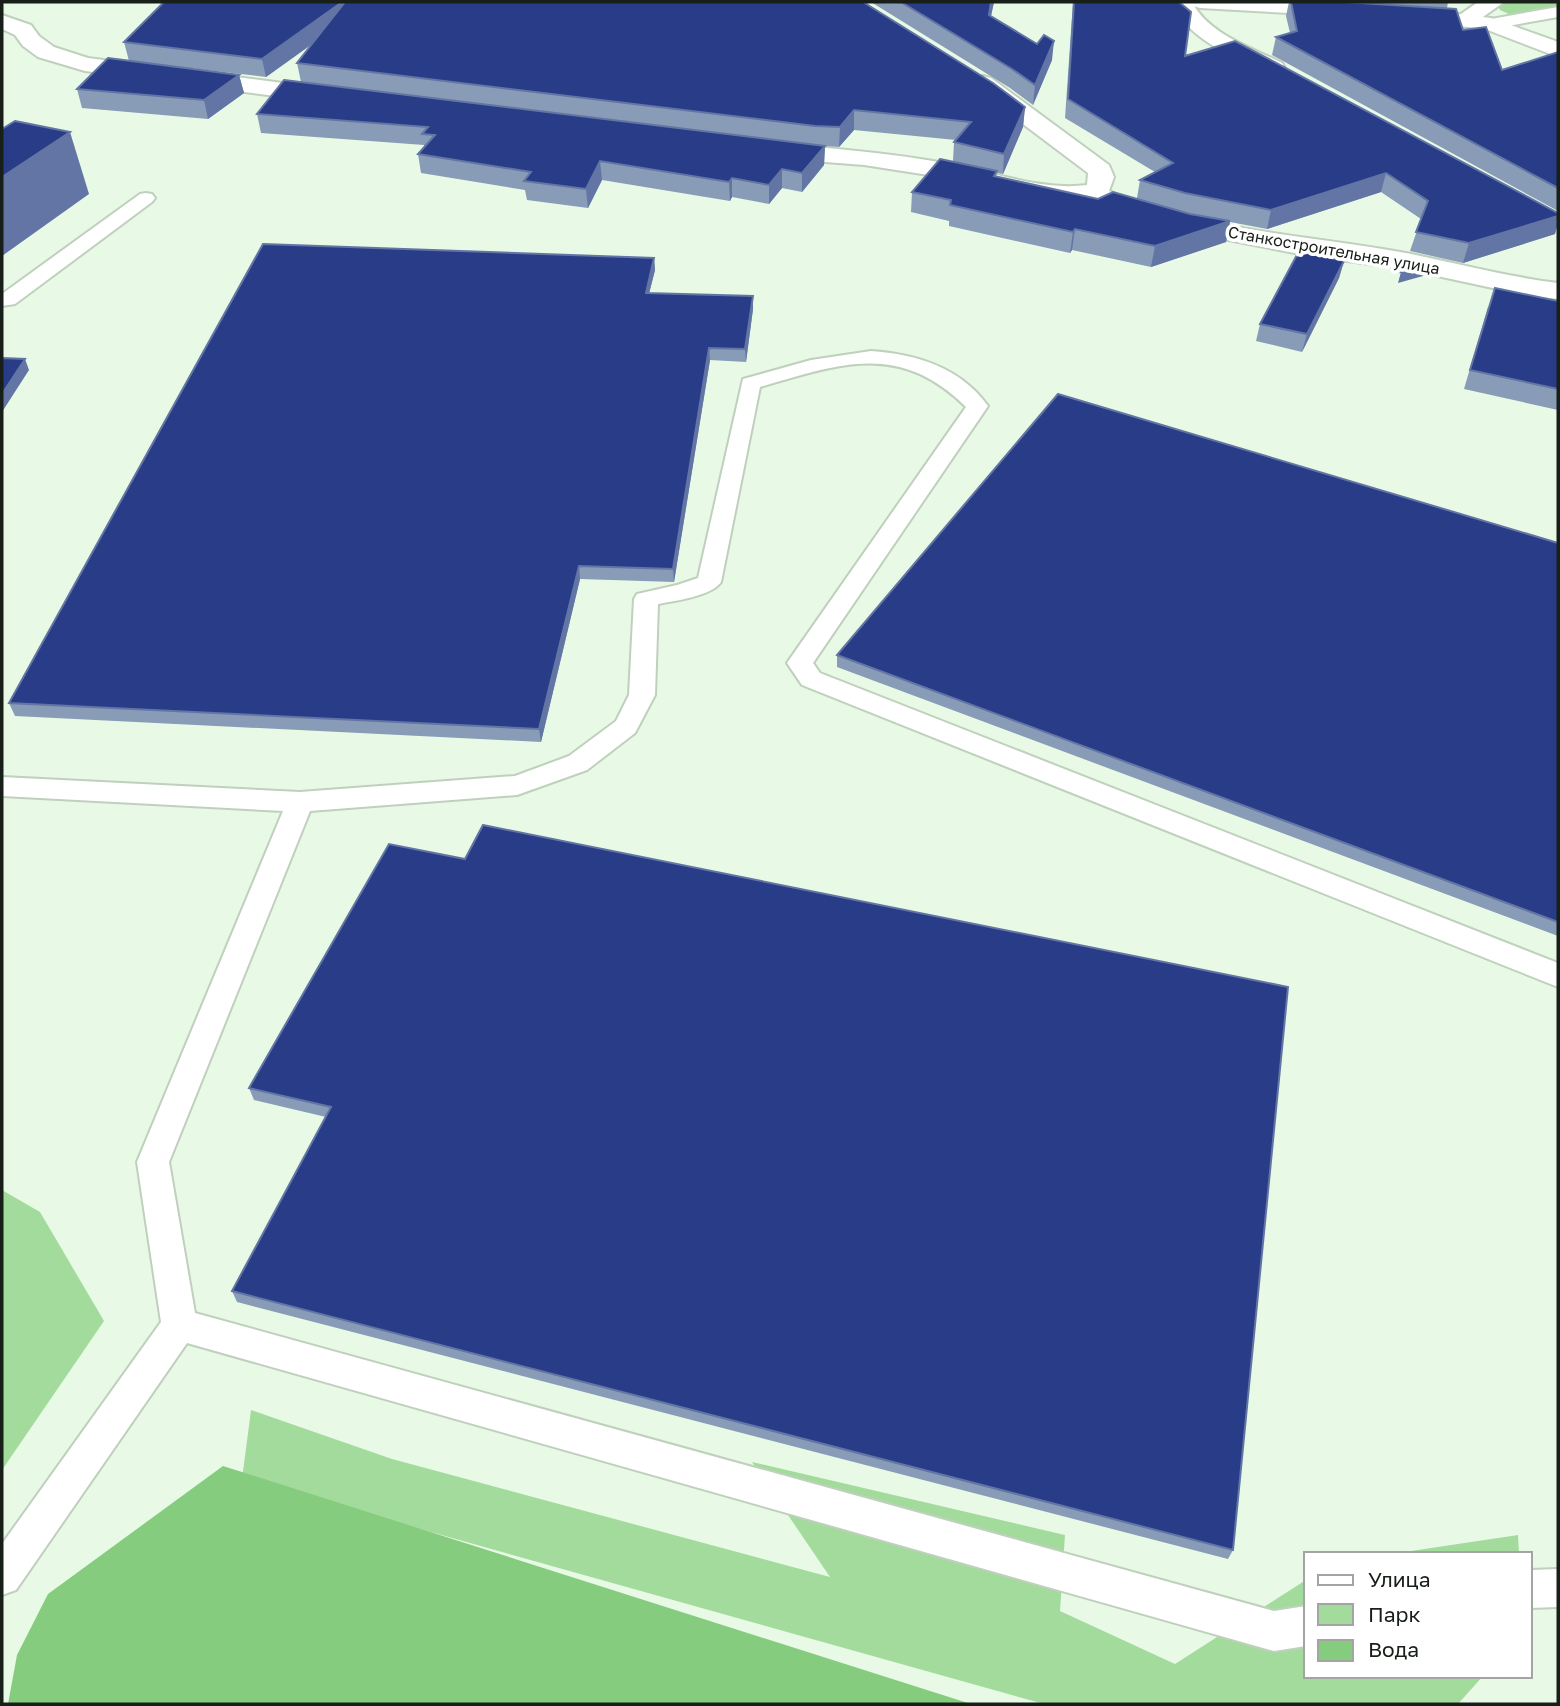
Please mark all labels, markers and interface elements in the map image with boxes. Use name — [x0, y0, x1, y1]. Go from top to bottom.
street label: Станкостроительная улица — [1226, 222, 1442, 278]
legend — [1304, 1552, 1532, 1678]
text: Улица — [1368, 1566, 1431, 1592]
text: Парк — [1368, 1601, 1421, 1627]
text: Вода — [1368, 1636, 1419, 1662]

